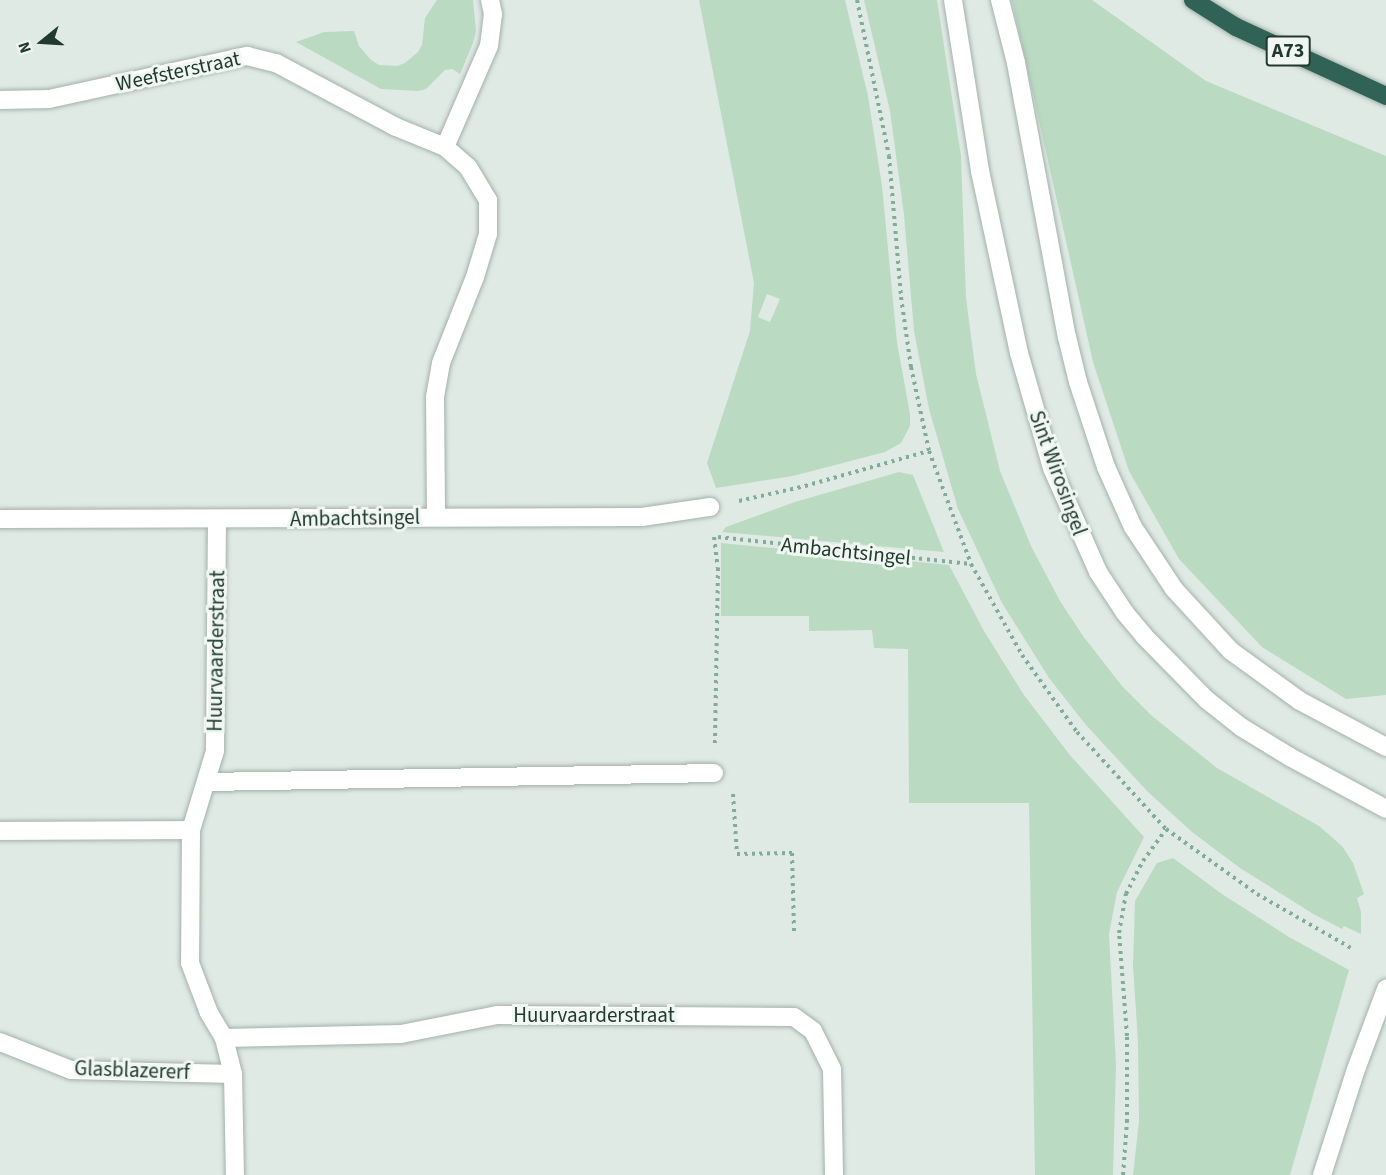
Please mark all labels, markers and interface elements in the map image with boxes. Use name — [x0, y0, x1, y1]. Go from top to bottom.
north arrow — [12, 12, 72, 72]
road number: A73 — [1266, 34, 1310, 68]
text: N — [13, 39, 37, 56]
street label: Weefsterstraat — [114, 46, 242, 96]
street label: Sint Wirosingel — [1024, 407, 1092, 539]
street label: Ambachtsingel — [290, 504, 420, 532]
street label: Ambachtsingel — [780, 532, 912, 570]
street label: Huurvaarderstraat — [202, 570, 230, 732]
street label: Huurvaarderstraat — [513, 1002, 675, 1028]
street label: Glasblazererf — [74, 1055, 190, 1085]

